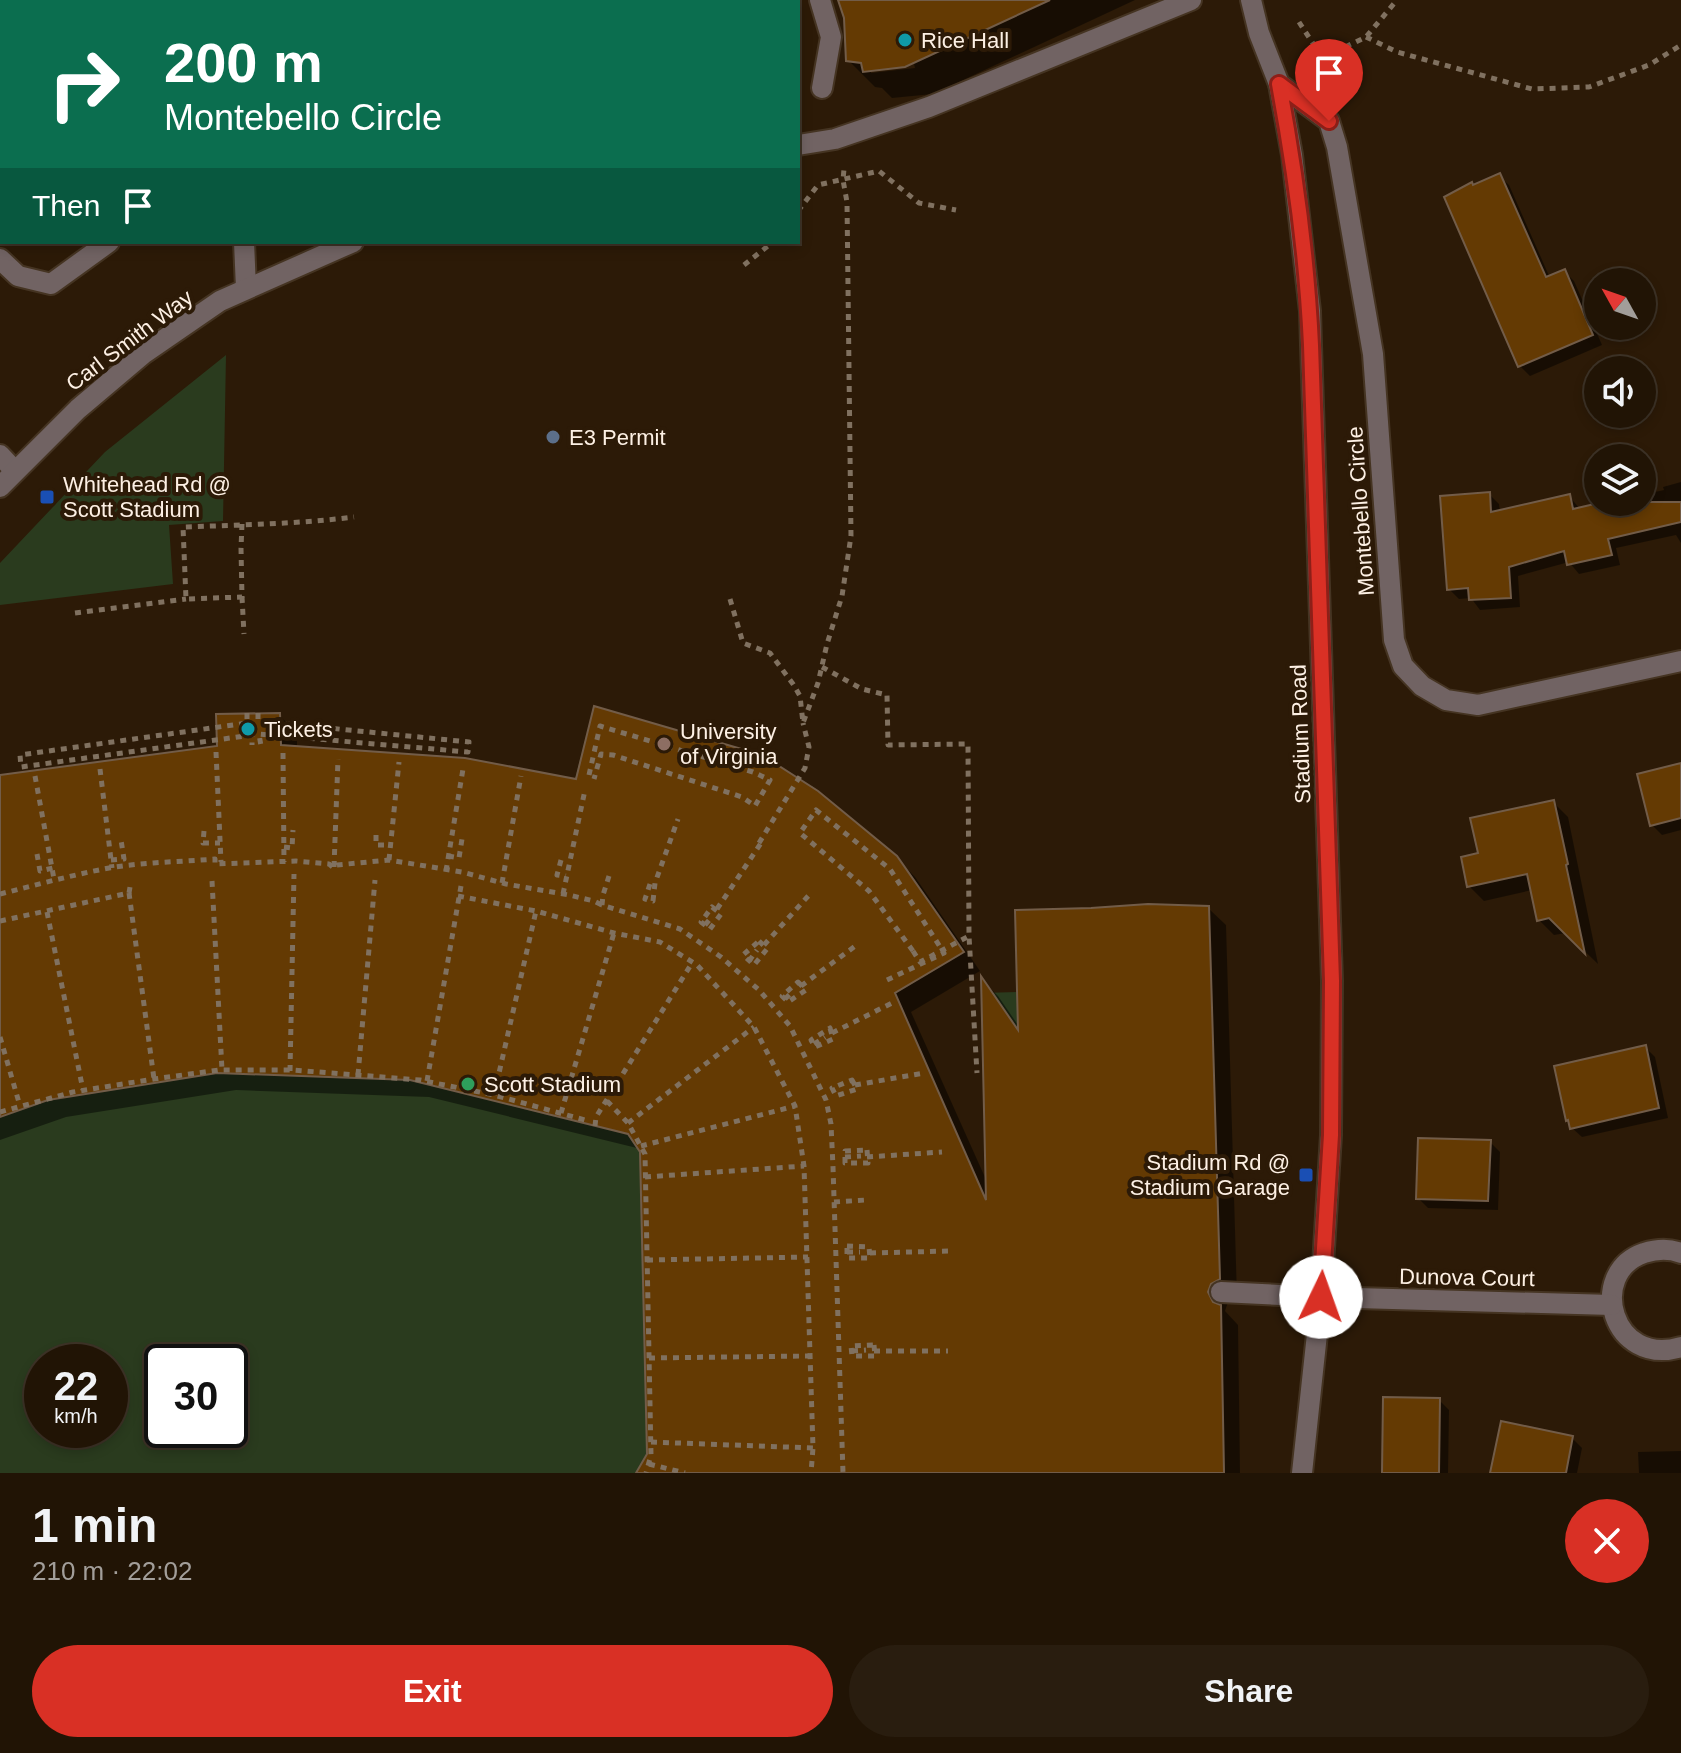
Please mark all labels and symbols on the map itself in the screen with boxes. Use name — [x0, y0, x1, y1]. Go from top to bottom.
place label: Rice Hall — [921, 28, 1009, 53]
marker: Rice Hall — [896, 31, 914, 49]
pin — [1295, 39, 1363, 121]
north arrow — [1584, 268, 1656, 340]
street label: Carl Smith Way — [61, 285, 198, 396]
place label: E3 Permit — [569, 425, 666, 450]
street label: Montebello Circle — [1342, 425, 1379, 597]
marker: E3 Permit — [544, 428, 562, 446]
place label: Whitehead Rd @ Scott Stadium — [63, 472, 231, 522]
marker: Whitehead Rd @ Scott Stadium — [38, 488, 56, 506]
street label: Stadium Road — [1286, 664, 1315, 804]
place label: Tickets — [264, 717, 333, 742]
place label: University of Virginia — [680, 719, 778, 769]
marker: Tickets — [239, 720, 257, 738]
marker: University of Virginia — [655, 735, 673, 753]
place label: Scott Stadium — [484, 1072, 621, 1097]
marker: Scott Stadium — [459, 1075, 477, 1093]
place label: Stadium Rd @ Stadium Garage — [1130, 1150, 1290, 1200]
marker: Stadium Rd @ Stadium Garage — [1297, 1166, 1315, 1184]
position arrow — [1279, 1255, 1363, 1339]
street label: Dunova Court — [1399, 1264, 1535, 1291]
speed limit sign: 30 — [144, 1344, 248, 1448]

